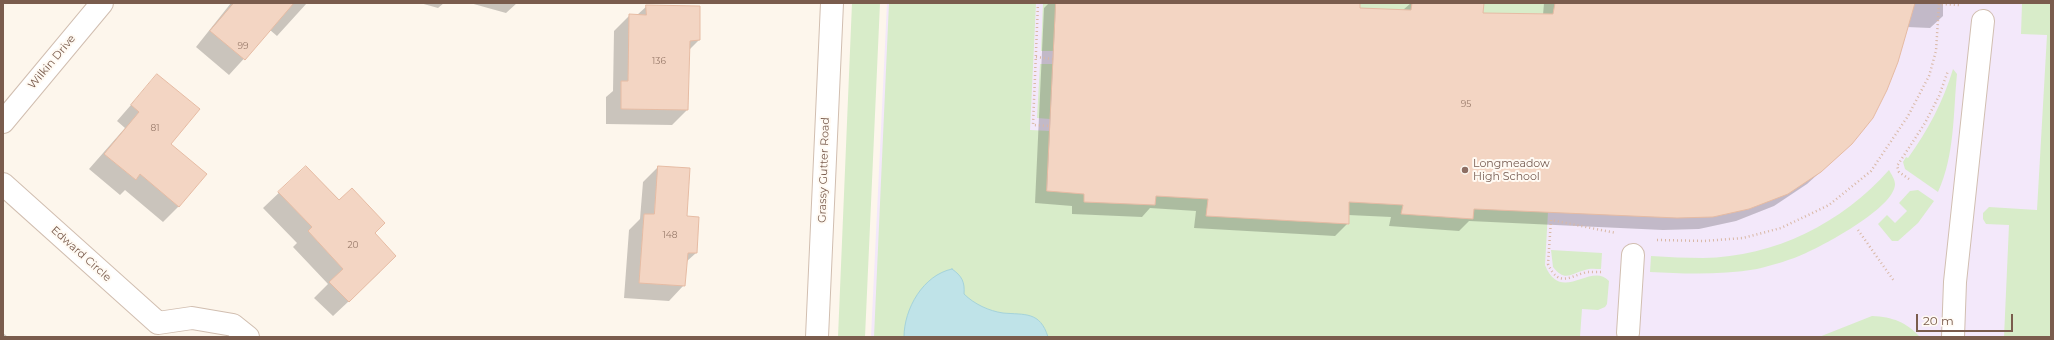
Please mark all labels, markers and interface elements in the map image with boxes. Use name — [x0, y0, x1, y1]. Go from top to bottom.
street label: Wilkin Drive — [26, 32, 78, 92]
house number: 99 — [238, 41, 248, 51]
house number: 136 — [652, 56, 666, 66]
house number: 95 — [1461, 99, 1471, 109]
street label: Grassy Gutter Road — [816, 117, 832, 223]
house number: 81 — [151, 123, 159, 133]
place label: Longmeadow High School — [1473, 157, 1550, 183]
marker: Longmeadow High School — [1460, 165, 1470, 175]
street label: Edward Circle — [48, 224, 114, 284]
house number: 148 — [662, 230, 678, 240]
house number: 20 — [347, 240, 359, 250]
scale bar — [1918, 306, 2015, 332]
text: 20 m — [1923, 313, 1954, 328]

